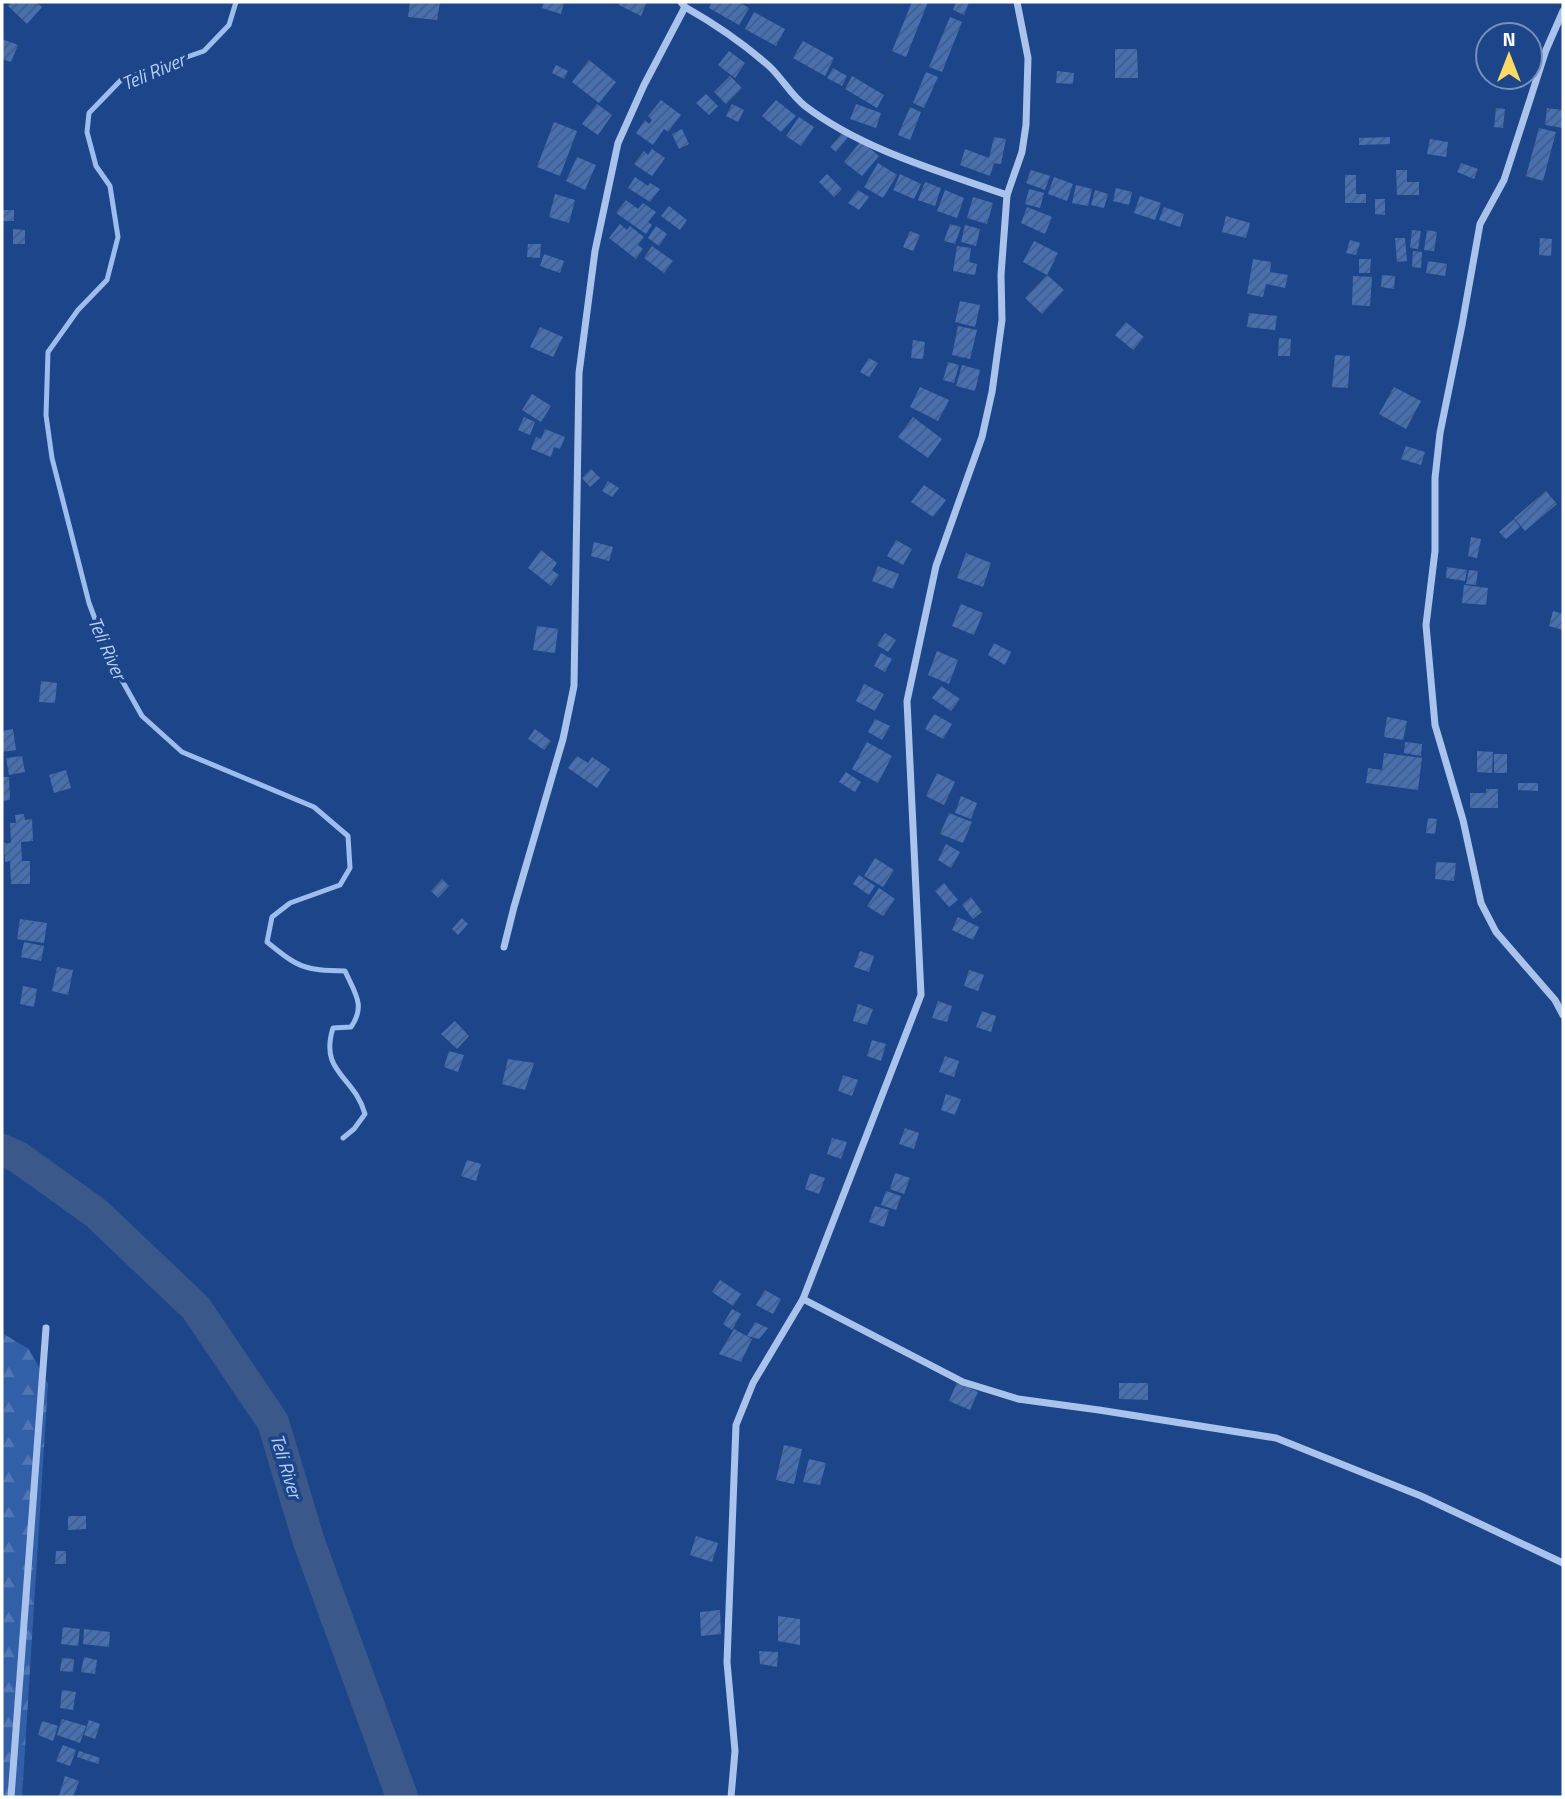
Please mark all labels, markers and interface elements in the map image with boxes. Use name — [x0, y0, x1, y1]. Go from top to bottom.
north arrow — [1474, 21, 1544, 91]
text: N — [1502, 24, 1516, 53]
water label: Teli River — [117, 44, 191, 97]
water label: Teli River — [81, 612, 136, 686]
water label: Teli River — [263, 1430, 311, 1504]

